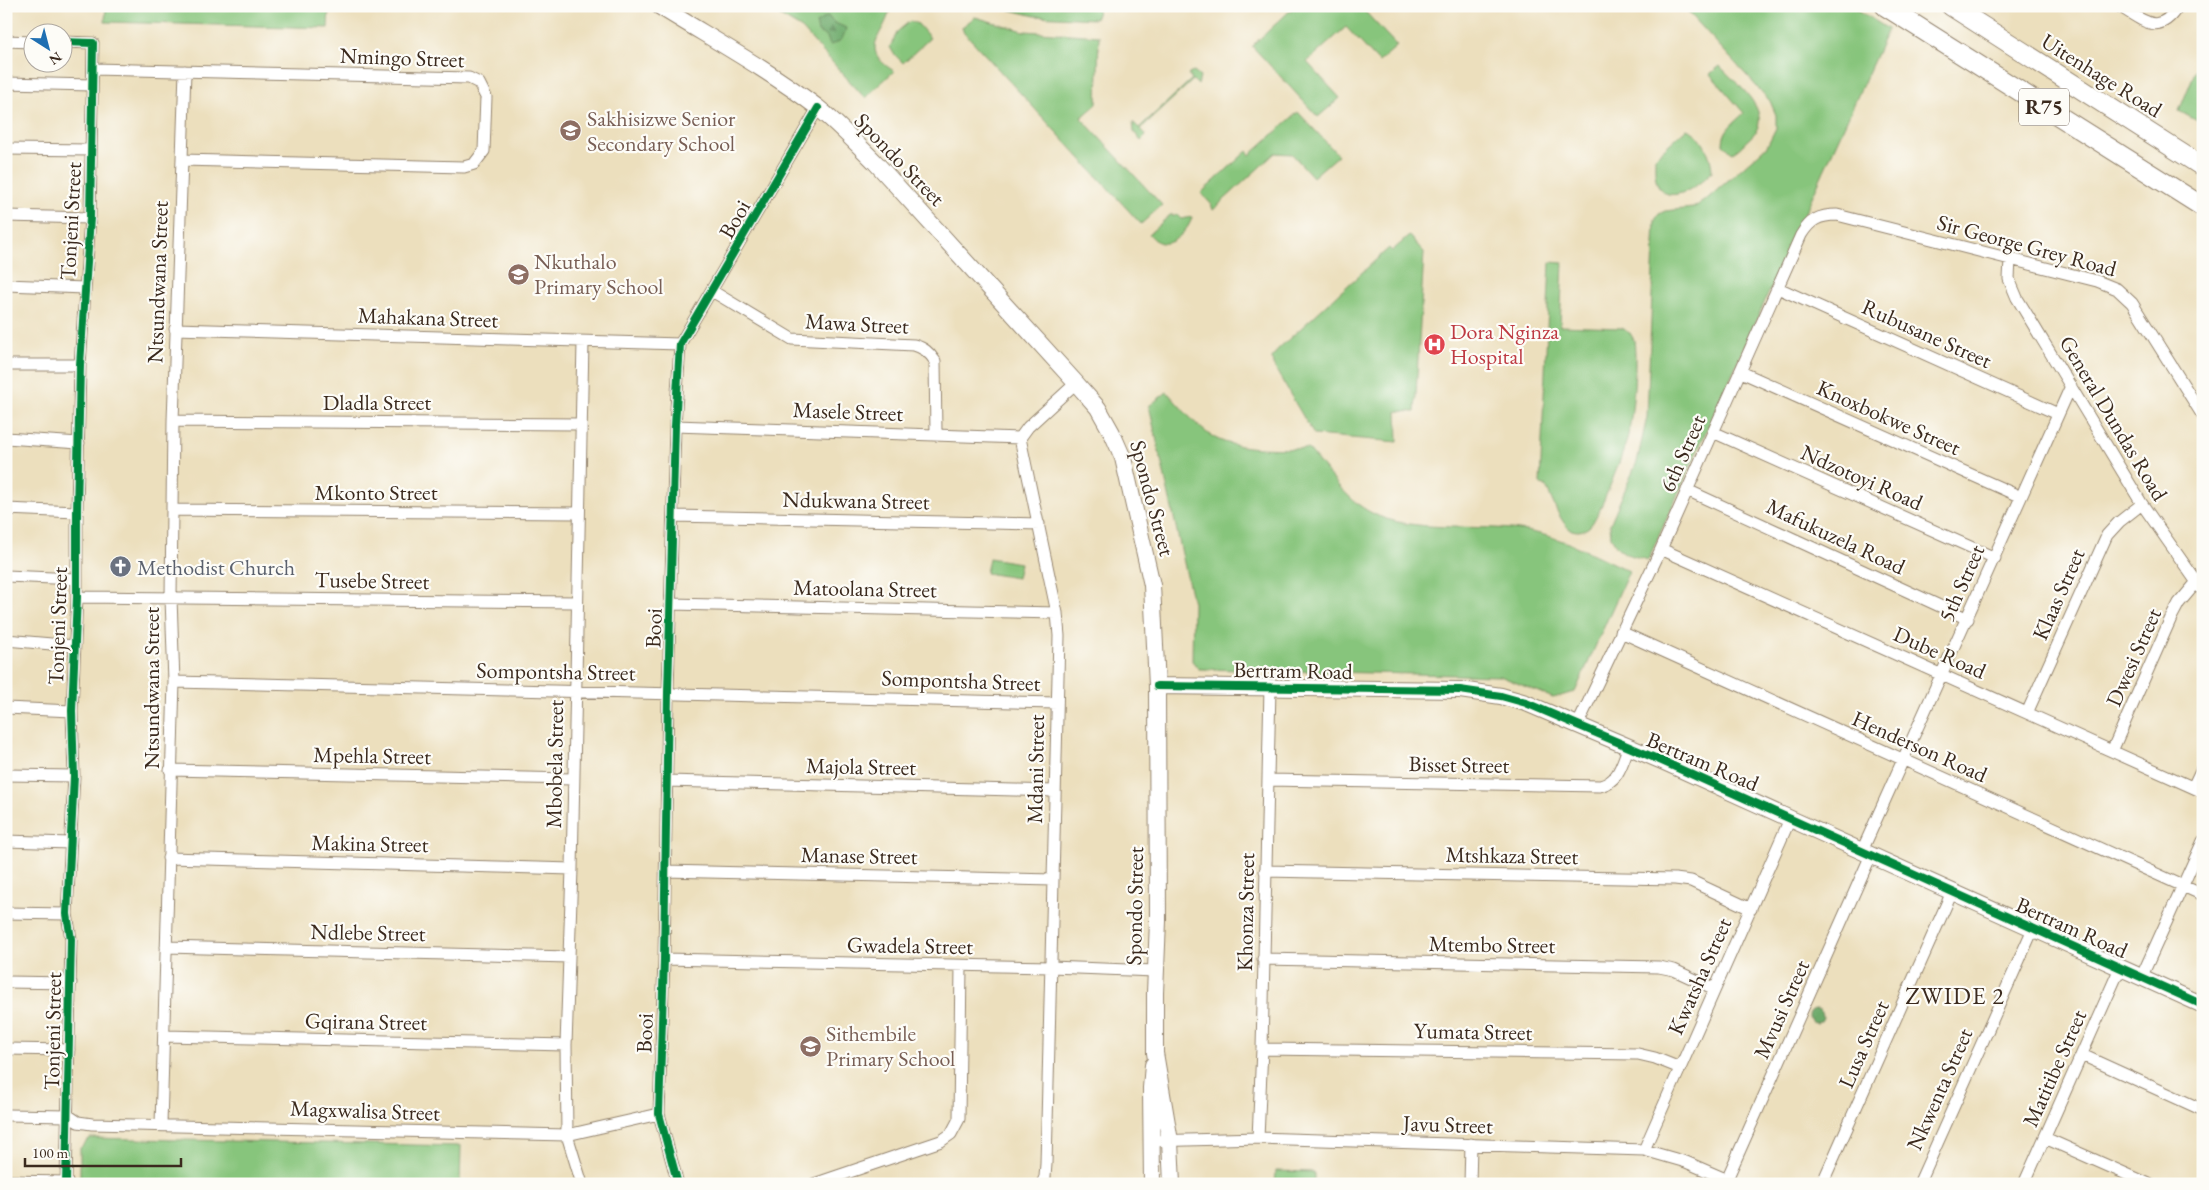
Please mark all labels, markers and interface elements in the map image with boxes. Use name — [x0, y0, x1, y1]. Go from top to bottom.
north arrow — [22, 22, 72, 72]
street label: Uitenhage Road — [2036, 27, 2168, 125]
street label: Nmingo Street — [339, 41, 465, 74]
text: N — [45, 48, 66, 70]
road number: R75 — [2019, 88, 2069, 125]
place label: Sakhisizwe Senior Secondary School — [587, 104, 736, 158]
street label: Spondo Street — [848, 107, 951, 212]
school or university icon: Sakhisizwe Senior Secondary School — [559, 119, 583, 143]
street label: Tonjeni Street — [53, 161, 88, 281]
street label: Booi — [712, 195, 757, 244]
street label: Ntsundwana Street — [140, 200, 175, 364]
street label: Sir George Grey Road — [1934, 208, 2121, 284]
place label: Nkuthalo Primary School — [534, 247, 663, 301]
school or university icon: Nkuthalo Primary School — [506, 262, 530, 286]
street label: Rubusane Street — [1857, 292, 1996, 375]
street label: Mahakana Street — [357, 301, 499, 334]
street label: Mawa Street — [804, 306, 910, 341]
place label: Dora Nginza Hospital — [1450, 317, 1559, 371]
street label: General Dundas Road — [2053, 330, 2175, 507]
hospital icon: Dora Nginza Hospital — [1422, 332, 1446, 356]
street label: Knoxbokwe Street — [1812, 373, 1965, 462]
street label: Dladla Street — [323, 388, 431, 417]
street label: Masele Street — [792, 395, 904, 428]
street label: 6th Street — [1653, 410, 1712, 496]
street label: Spondo Street — [1123, 437, 1182, 559]
street label: Ndzotoyi Road — [1796, 438, 1928, 518]
street label: Mkonto Street — [314, 478, 438, 507]
street label: Ndukwana Street — [782, 485, 930, 516]
street label: Mafukuzela Road — [1762, 492, 1911, 582]
street label: 5th Street — [1932, 540, 1991, 626]
street label: Klaas Street — [2025, 544, 2092, 645]
place label: Methodist Church — [137, 553, 295, 582]
church icon: Methodist Church — [109, 555, 133, 579]
street label: Tusebe Street — [314, 565, 430, 596]
street label: Tonjeni Street — [41, 566, 74, 686]
street label: Matoolana Street — [793, 573, 937, 604]
street label: Dwesi Street — [2099, 603, 2168, 711]
street label: Ntsundwana Street — [137, 607, 166, 769]
street label: Booi — [638, 607, 669, 649]
street label: Dube Road — [1889, 619, 1991, 686]
street label: Bertram Road — [1233, 655, 1354, 686]
street label: Sompontsha Street — [476, 656, 636, 687]
street label: Sompontsha Street — [881, 663, 1041, 698]
street label: Mbobela Street — [539, 699, 570, 829]
street label: Henderson Road — [1848, 704, 1993, 790]
street label: Mdani Street — [1020, 714, 1051, 824]
street label: Bertram Road — [1642, 725, 1764, 798]
street label: Mpehla Street — [313, 740, 431, 771]
street label: Bisset Street — [1408, 749, 1510, 780]
street label: Majola Street — [806, 751, 916, 782]
street label: Makina Street — [311, 828, 429, 859]
street label: Manase Street — [800, 840, 918, 871]
street label: Mtshkaza Street — [1445, 840, 1579, 871]
street label: Spondo Street — [1119, 846, 1150, 966]
street label: Khonza Street — [1230, 852, 1261, 972]
street label: Bertram Road — [2011, 890, 2133, 965]
street label: Kwatsha Street — [1661, 913, 1738, 1039]
street label: Ndlebe Street — [310, 917, 426, 948]
street label: Mtembo Street — [1428, 929, 1556, 960]
street label: Gwadela Street — [847, 930, 973, 961]
street label: Mvusi Street — [1747, 955, 1816, 1063]
street label: Tonjeni Street — [37, 972, 68, 1090]
district label: ZWIDE 2 — [1905, 980, 2005, 1011]
street label: Lusa Street — [1831, 996, 1896, 1093]
street label: Matitibe Street — [2016, 1005, 2093, 1131]
street label: Gqirana Street — [305, 1006, 427, 1037]
street label: Booi — [629, 1012, 660, 1054]
street label: Yumata Street — [1413, 1016, 1533, 1047]
place label: Sithembile Primary School — [826, 1019, 955, 1073]
street label: Nkwenta Street — [1900, 1023, 1979, 1155]
school or university icon: Sithembile Primary School — [798, 1034, 822, 1058]
street label: Magxwalisa Street — [290, 1093, 441, 1128]
street label: Javu Street — [1401, 1108, 1493, 1141]
scale bar — [25, 1135, 181, 1167]
text: 100 m — [32, 1143, 69, 1162]

